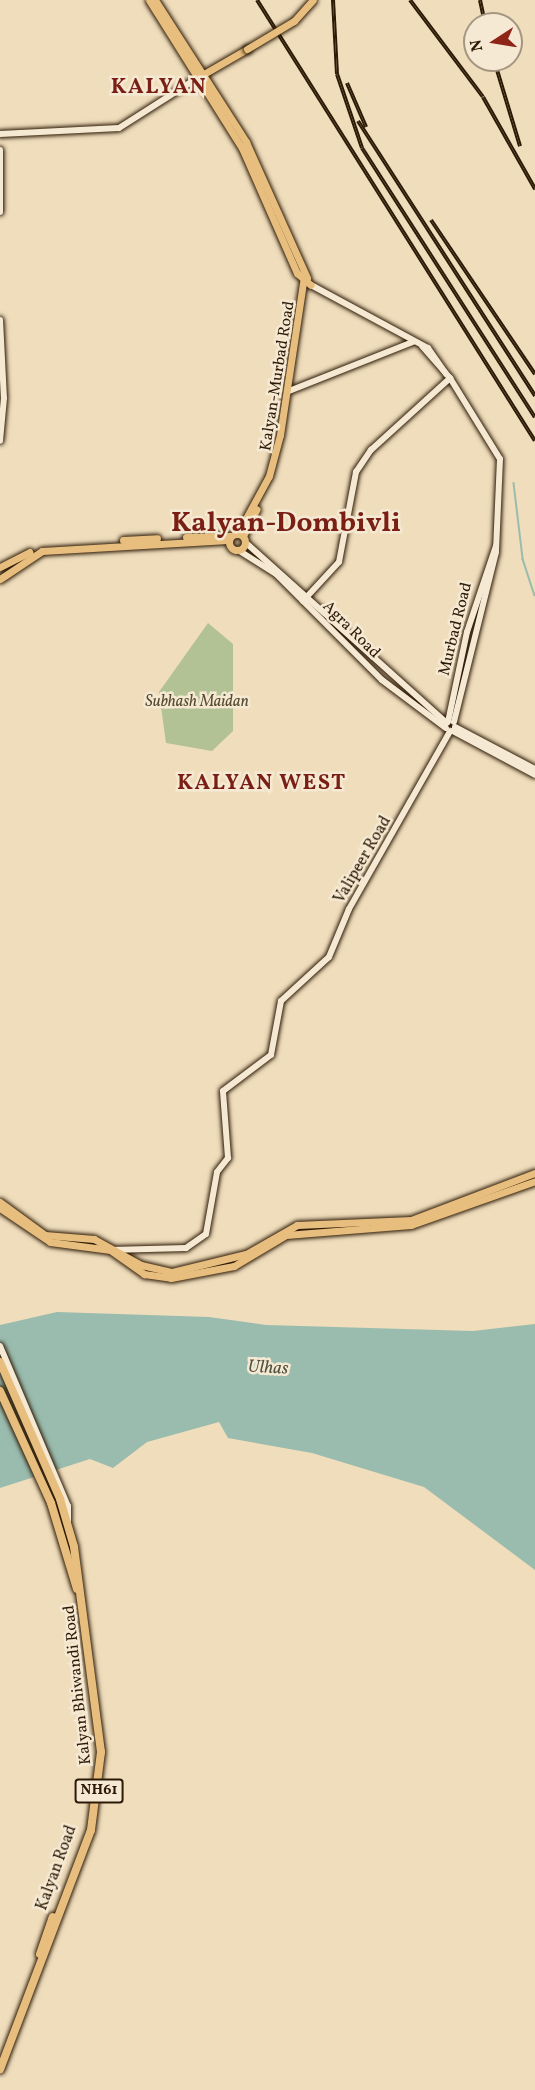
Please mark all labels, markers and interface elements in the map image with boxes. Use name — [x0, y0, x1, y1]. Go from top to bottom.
north arrow — [463, 12, 523, 72]
text: N — [465, 37, 489, 53]
district label: KALYAN — [111, 75, 207, 101]
street label: Kalyan-Murbad Road — [257, 300, 299, 452]
district label: Kalyan-Dombivli — [171, 507, 401, 541]
street label: Murbad Road — [435, 580, 477, 678]
street label: Agra Road — [318, 597, 384, 663]
park label: Subhash Maidan — [145, 692, 249, 712]
district label: KALYAN WEST — [177, 771, 347, 797]
street label: Valipeer Road — [330, 813, 396, 907]
water label: Ulhas — [247, 1357, 289, 1381]
street label: Kalyan Bhiwandi Road — [60, 1604, 96, 1766]
road number: NH61 — [74, 1779, 124, 1803]
street label: Kalyan Road — [33, 1823, 81, 1913]

